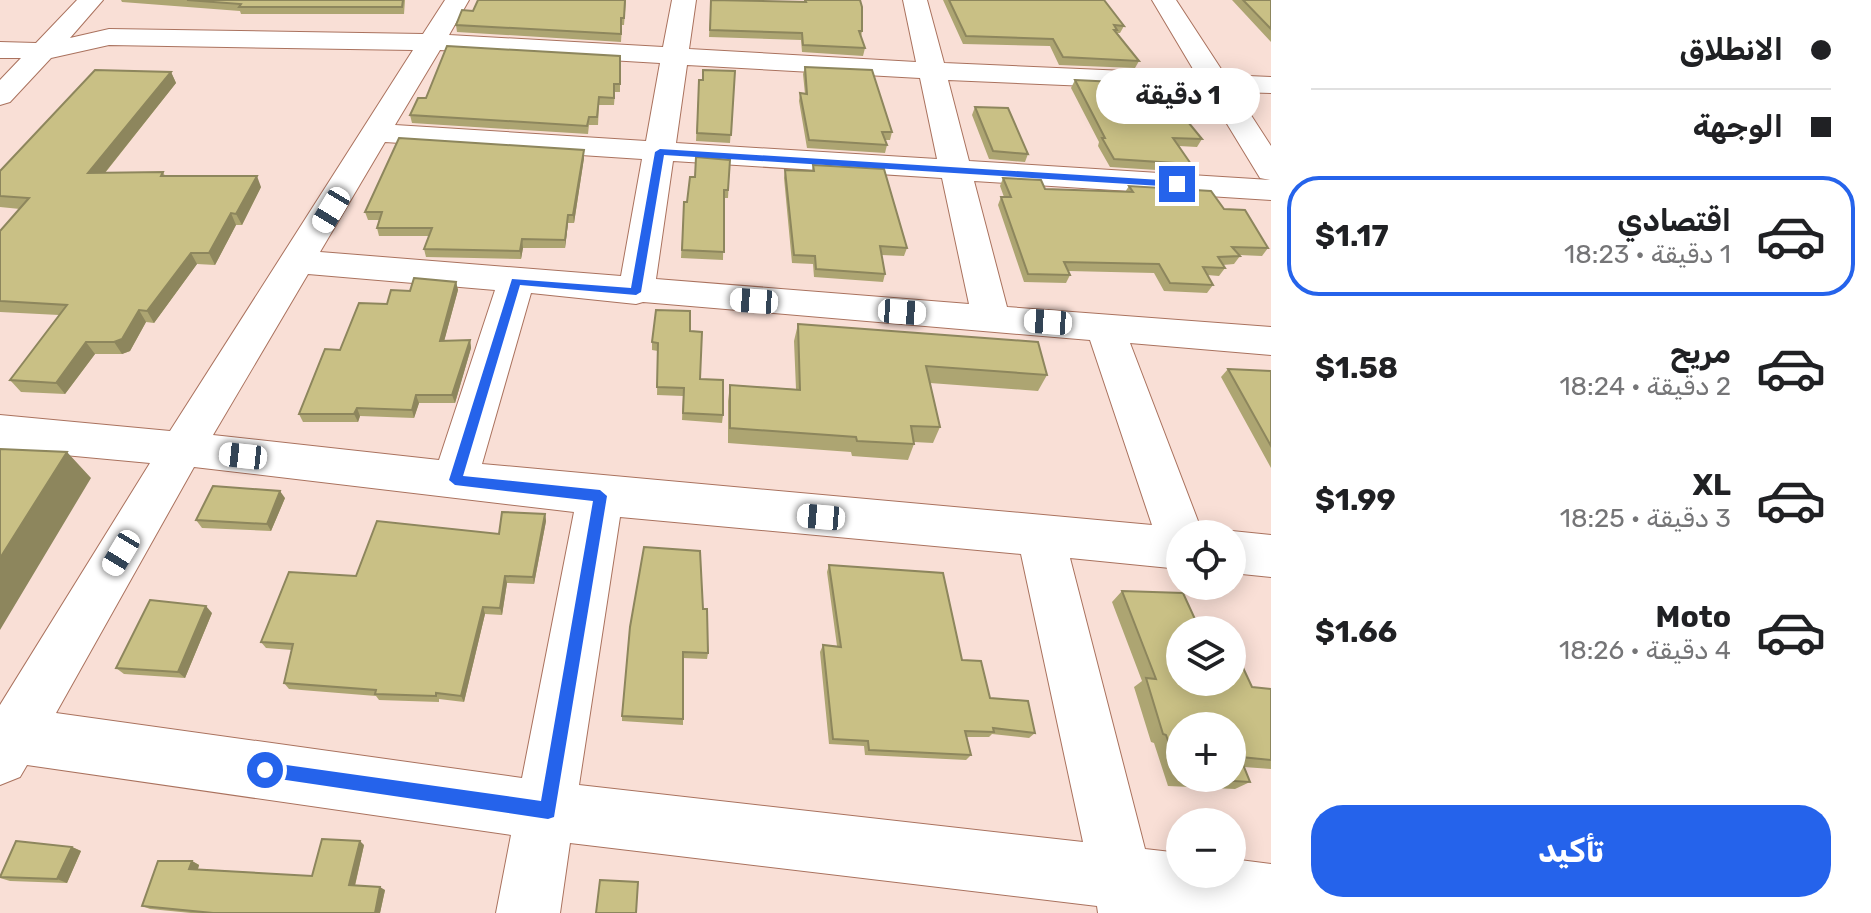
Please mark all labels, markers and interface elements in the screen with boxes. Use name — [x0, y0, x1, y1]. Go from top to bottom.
text: الانطلاق — [1679, 32, 1783, 68]
callout: 1 دقيقة — [1095, 68, 1259, 124]
text: 1 دقيقة — [1135, 80, 1221, 111]
text: الوجهة — [1693, 109, 1783, 145]
route end — [1159, 166, 1195, 202]
car — [308, 183, 354, 237]
icon: car — [1755, 200, 1827, 272]
text: اقتصادي — [1617, 203, 1731, 239]
text: $1.17 — [1315, 218, 1389, 254]
text: 1 دقيقة · 18:23 — [1564, 239, 1731, 270]
car — [729, 287, 779, 315]
car — [877, 298, 927, 326]
car — [1023, 308, 1073, 336]
icon: car — [1755, 332, 1827, 404]
text: مريح — [1670, 335, 1731, 371]
text: $1.58 — [1315, 350, 1398, 386]
text: 2 دقيقة · 18:24 — [1559, 371, 1731, 402]
car — [218, 442, 268, 470]
icon: car — [1755, 464, 1827, 536]
text: XL — [1692, 467, 1731, 503]
text: $1.99 — [1315, 482, 1396, 518]
car — [796, 503, 846, 531]
text: 3 دقيقة · 18:25 — [1560, 503, 1731, 534]
map controls — [1166, 520, 1246, 888]
button: locate — [1166, 520, 1246, 600]
car — [98, 526, 144, 580]
icon: car — [1755, 596, 1827, 668]
text: Moto — [1656, 599, 1731, 635]
text: $1.66 — [1315, 614, 1397, 650]
button: layers — [1166, 616, 1246, 696]
text: 4 دقيقة · 18:26 — [1559, 635, 1731, 666]
button: + — [1166, 712, 1246, 792]
route start — [247, 752, 283, 788]
button: تأكيد — [1311, 805, 1831, 897]
button: − — [1166, 808, 1246, 888]

